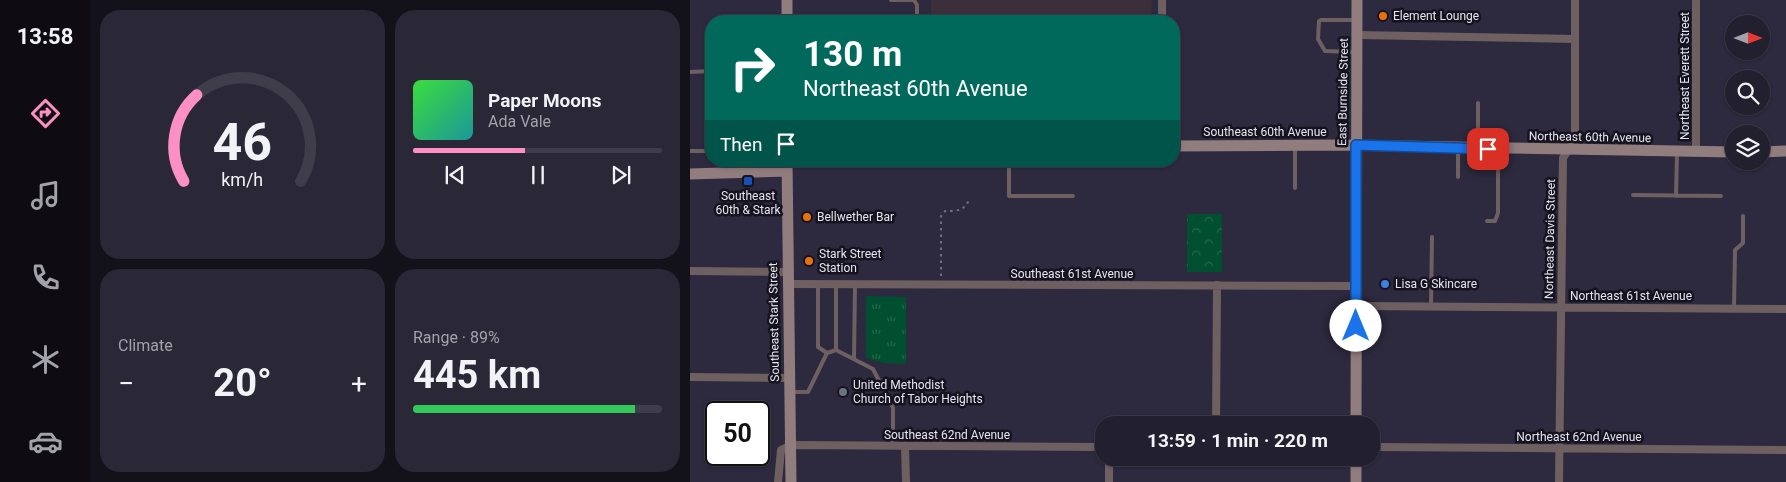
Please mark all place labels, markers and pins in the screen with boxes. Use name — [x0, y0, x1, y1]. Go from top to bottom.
place label: Element Lounge — [1393, 9, 1479, 23]
marker: Element Lounge — [1377, 10, 1389, 22]
pin — [1467, 128, 1509, 170]
marker: Southeast 60th & Stark — [742, 175, 754, 187]
place label: Southeast 60th & Stark — [715, 189, 782, 217]
place label: Bellwether Bar — [817, 210, 894, 224]
marker: Bellwether Bar — [801, 211, 813, 223]
place label: Stark Street Station — [819, 247, 881, 275]
marker: Stark Street Station — [803, 255, 815, 267]
place label: Lisa G Skincare — [1395, 277, 1477, 291]
marker: Lisa G Skincare — [1379, 278, 1391, 290]
place label: United Methodist Church of Tabor Heights — [853, 378, 983, 406]
marker: United Methodist Church of Tabor Heights — [837, 386, 849, 398]

